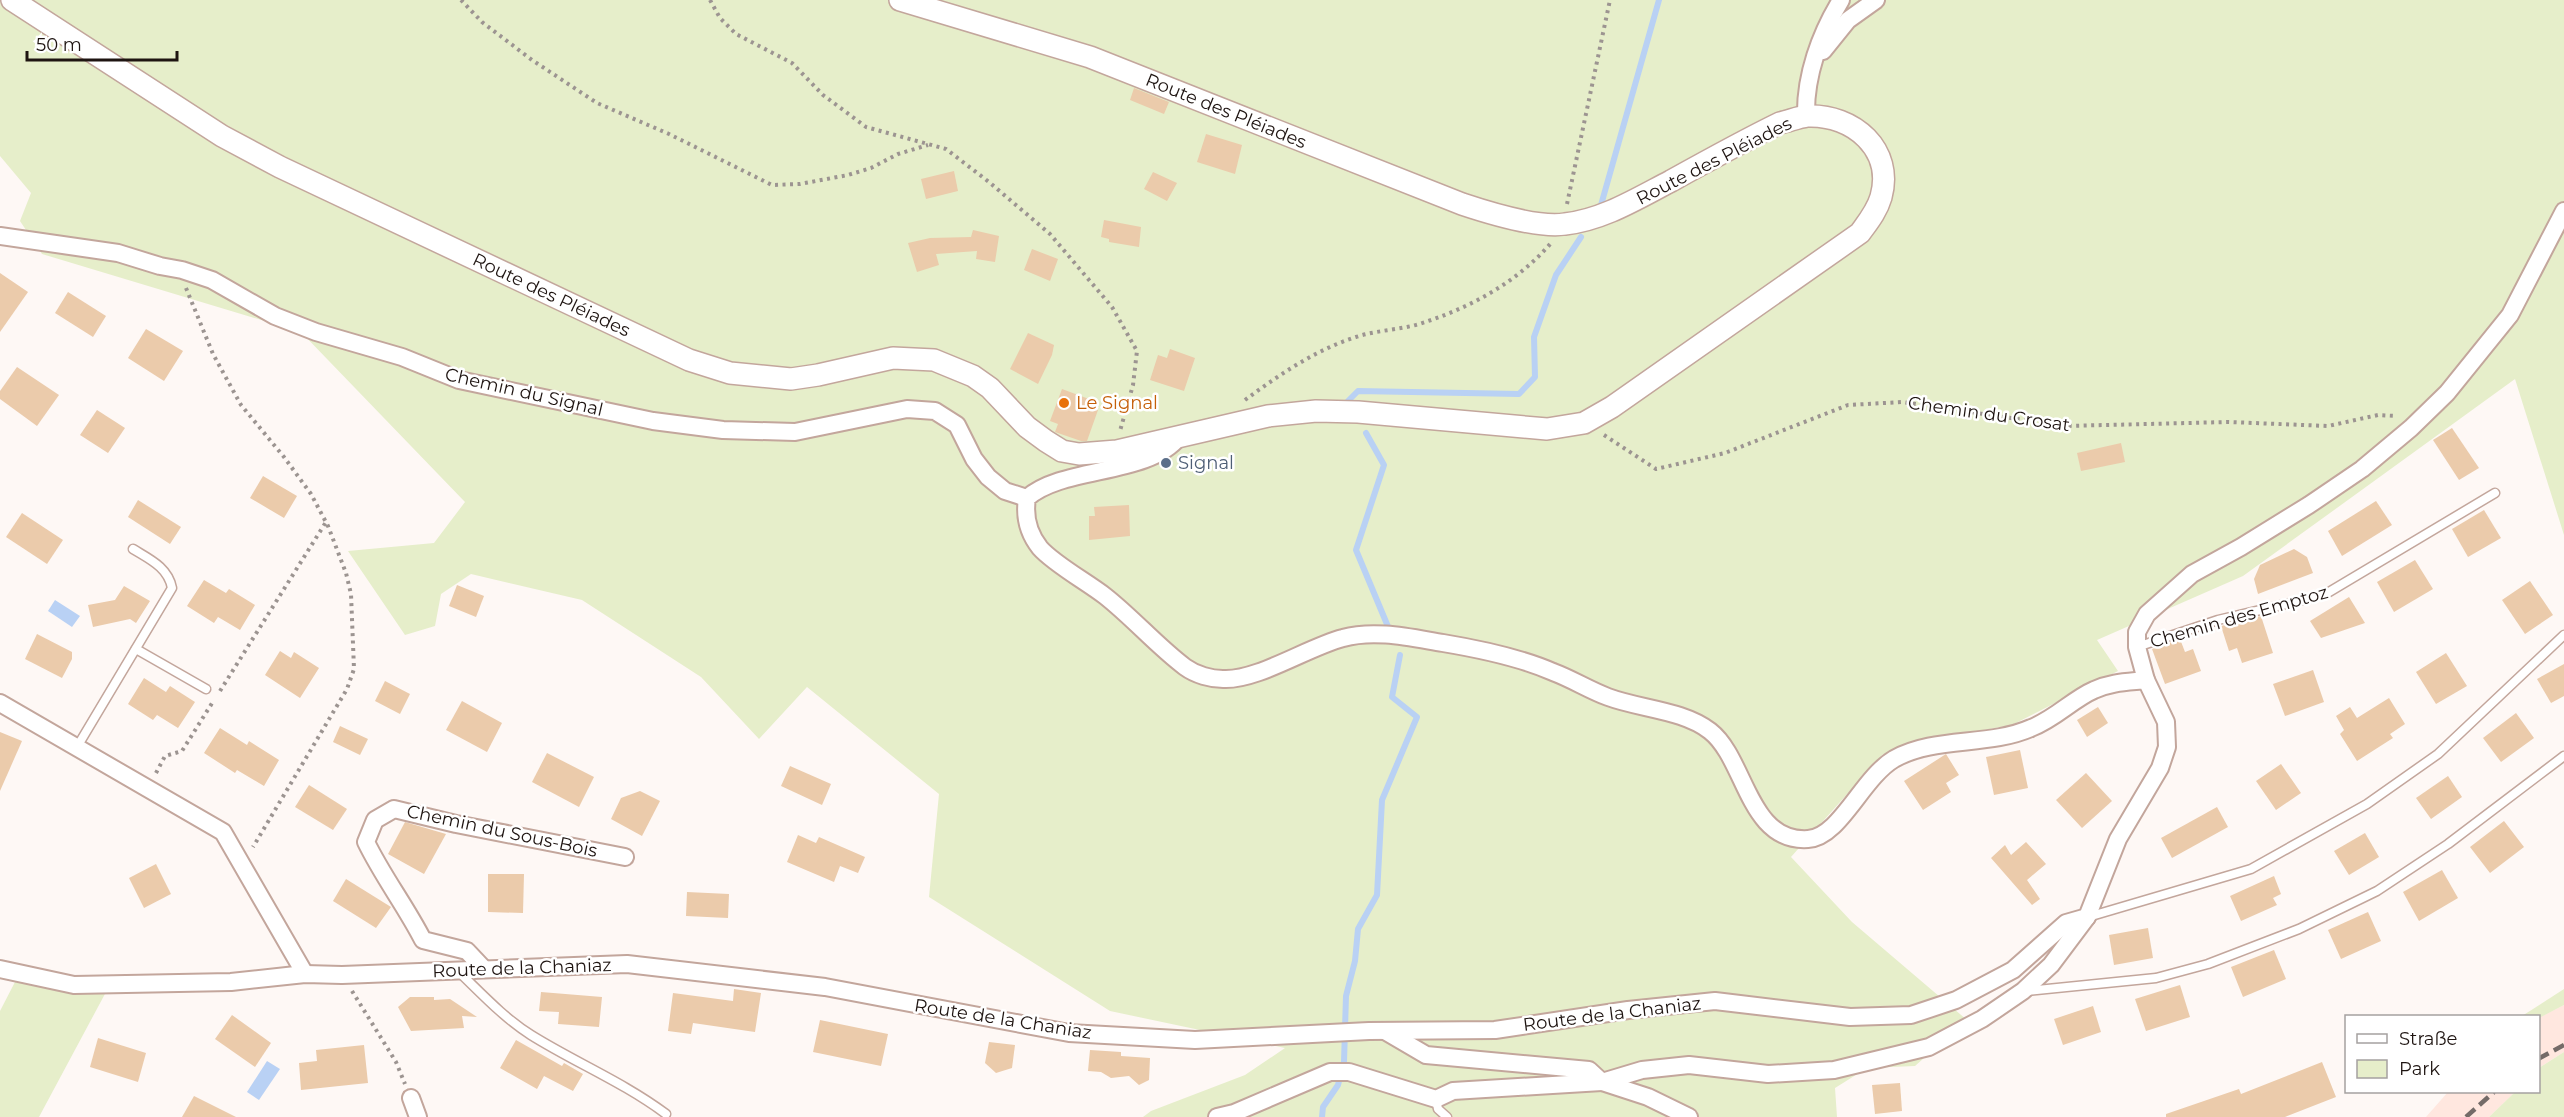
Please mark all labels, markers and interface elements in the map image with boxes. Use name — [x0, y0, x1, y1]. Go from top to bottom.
scale bar — [27, 24, 177, 62]
text: 50 m — [36, 34, 82, 56]
street label: Route des Pléiades — [1142, 69, 1310, 153]
street label: Route des Pléiades — [1633, 112, 1796, 210]
street label: Route des Pléiades — [469, 248, 634, 342]
street label: Chemin du Signal — [443, 363, 605, 421]
place label: Le Signal — [1076, 392, 1158, 414]
street label: Chemin du Crosat — [1907, 392, 2071, 436]
marker: Le Signal — [1057, 396, 1071, 410]
place label: Signal — [1178, 452, 1234, 474]
marker: Signal — [1159, 456, 1173, 470]
street label: Chemin des Emptoz — [2148, 581, 2330, 653]
street label: Chemin du Sous-Bois — [405, 800, 599, 862]
street label: Route de la Chaniaz — [432, 954, 612, 982]
street label: Route de la Chaniaz — [1522, 992, 1702, 1036]
street label: Route de la Chaniaz — [913, 994, 1093, 1044]
legend — [2345, 1015, 2540, 1093]
text: Straße — [2399, 1028, 2458, 1050]
text: Park — [2399, 1058, 2440, 1080]

